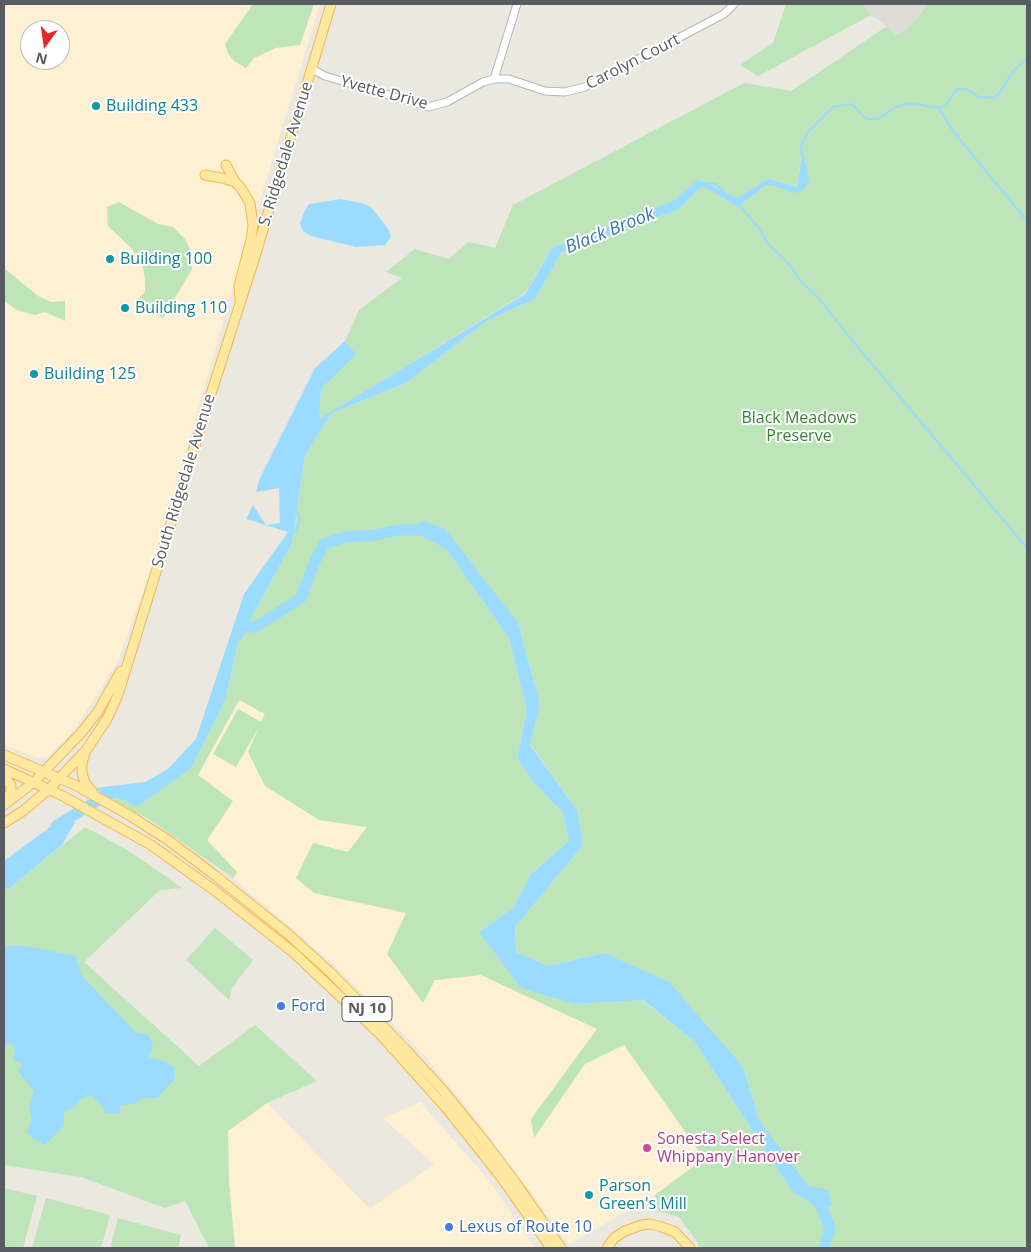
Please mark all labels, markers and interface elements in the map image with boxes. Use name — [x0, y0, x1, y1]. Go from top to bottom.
north arrow — [20, 20, 70, 70]
street label: Carolyn Court — [583, 30, 683, 94]
text: N — [34, 48, 49, 70]
street label: Yvette Drive — [338, 72, 430, 114]
street label: S. Ridgedale Avenue — [255, 79, 317, 229]
place label: Building 433 — [106, 96, 198, 116]
marker: Building 433 — [90, 100, 102, 112]
water label: Black Brook — [562, 203, 658, 259]
place label: Building 100 — [120, 249, 212, 269]
marker: Building 100 — [104, 253, 116, 265]
place label: Building 110 — [135, 298, 227, 318]
marker: Building 110 — [119, 302, 131, 314]
place label: Building 125 — [44, 364, 136, 384]
marker: Building 125 — [28, 368, 40, 380]
street label: South Ridgedale Avenue — [148, 392, 220, 570]
park label: Black Meadows Preserve — [741, 408, 857, 446]
place label: Ford — [291, 996, 325, 1016]
road number: NJ 10 — [342, 996, 392, 1022]
marker: Ford — [275, 1000, 287, 1012]
place label: Sonesta Select Whippany Hanover — [657, 1129, 800, 1167]
marker: Sonesta Select Whippany Hanover — [641, 1142, 653, 1154]
place label: Parson Green's Mill — [599, 1176, 687, 1214]
marker: Parson Green's Mill — [583, 1189, 595, 1201]
place label: Lexus of Route 10 — [459, 1217, 592, 1237]
marker: Lexus of Route 10 — [443, 1221, 455, 1233]

